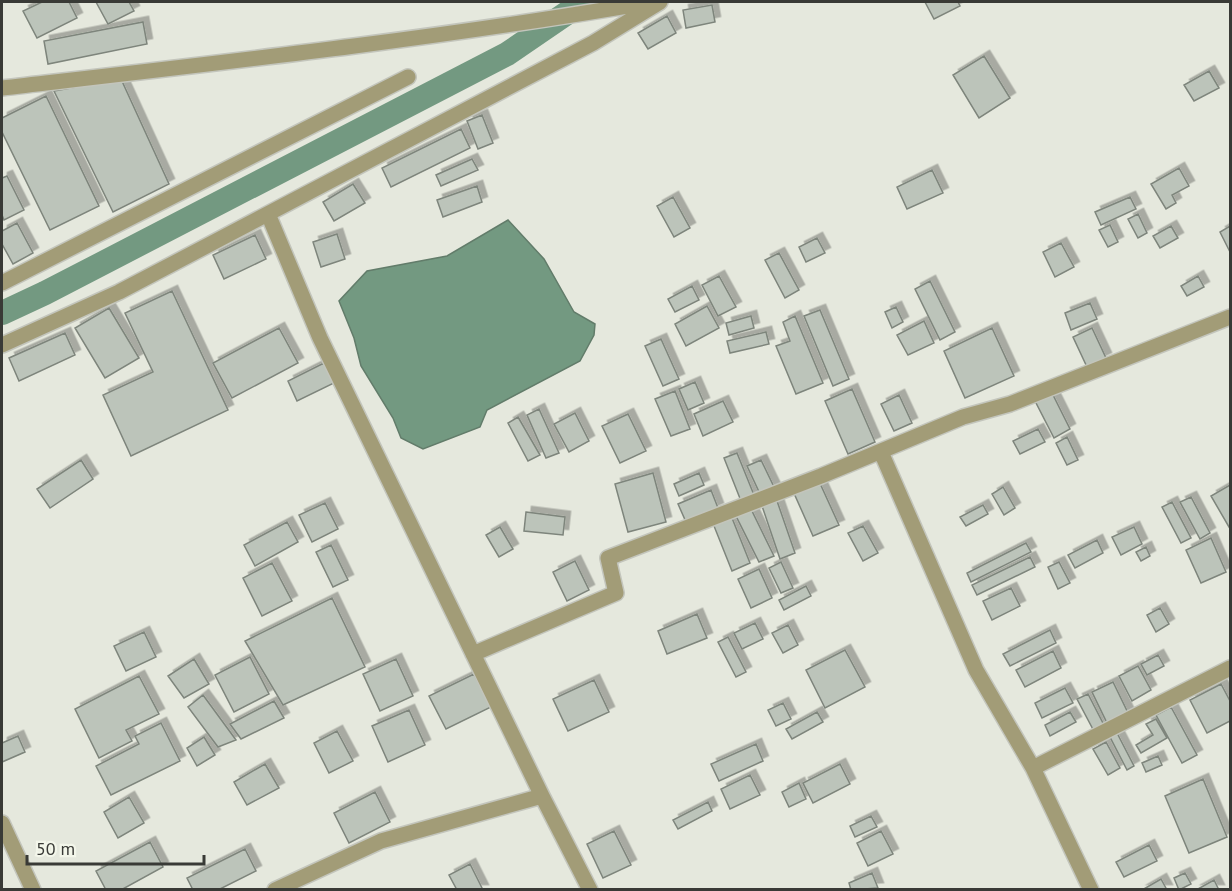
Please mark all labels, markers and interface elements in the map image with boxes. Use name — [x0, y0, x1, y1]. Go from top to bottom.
scale bar — [27, 828, 204, 866]
text: 50 m — [36, 837, 75, 860]

